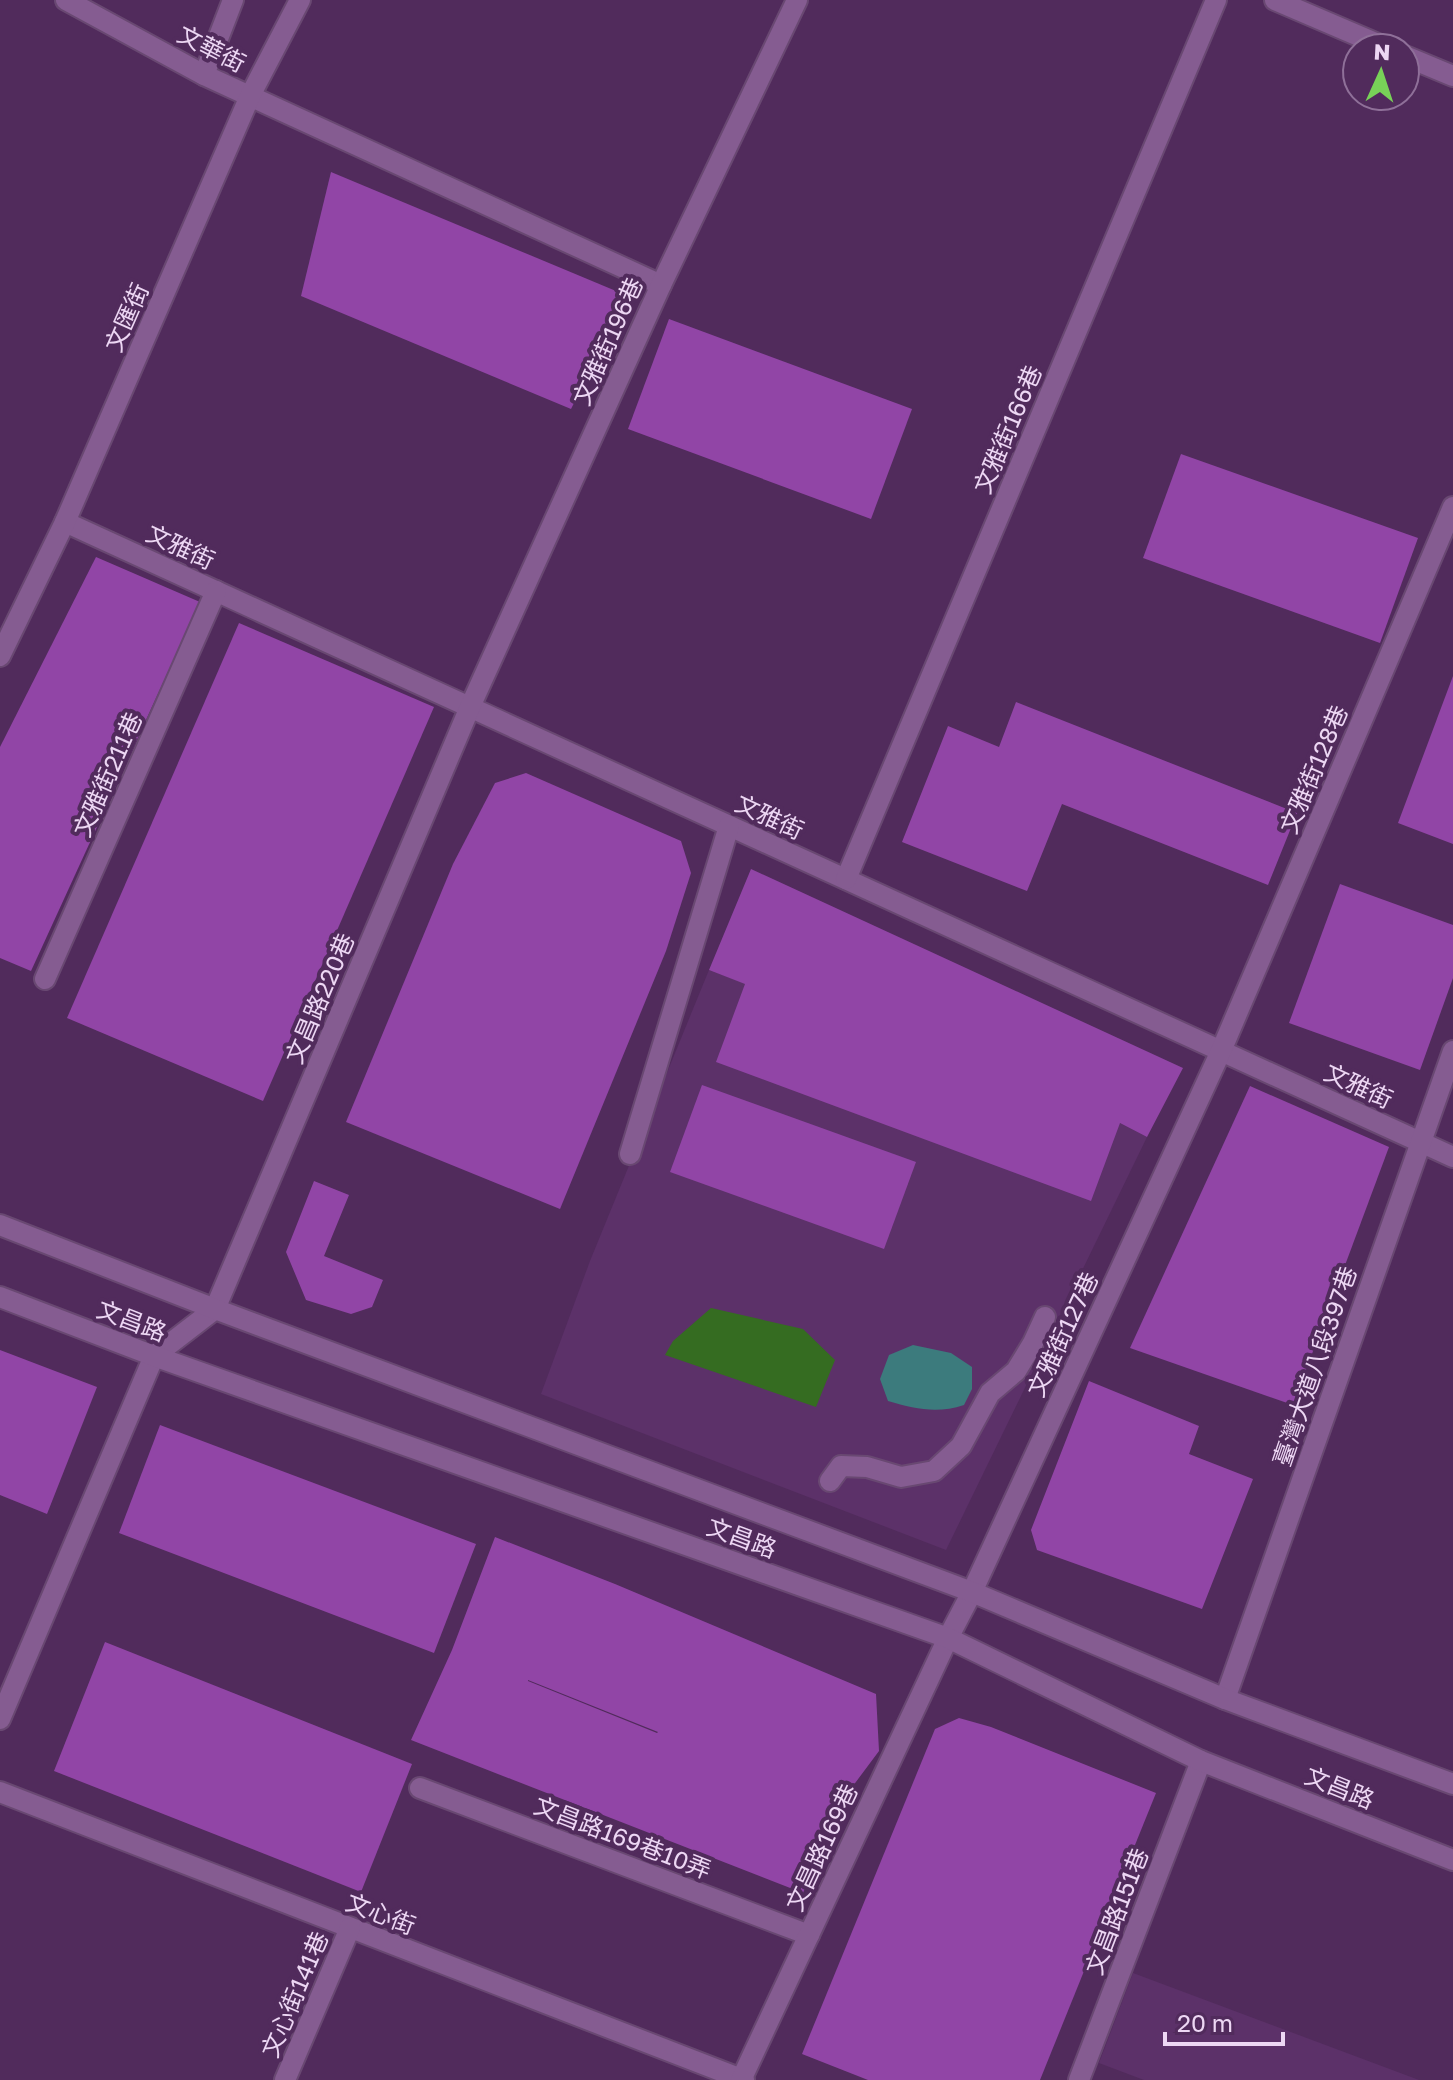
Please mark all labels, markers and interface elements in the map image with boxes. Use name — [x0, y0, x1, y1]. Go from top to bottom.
street label: 文華街 — [173, 19, 251, 77]
north arrow — [1341, 32, 1421, 112]
text: N — [1373, 38, 1391, 65]
street label: 文雅街196巷 — [566, 273, 648, 409]
street label: 文匯街 — [98, 278, 154, 356]
street label: 文雅街166巷 — [967, 360, 1047, 498]
street label: 文雅街 — [142, 518, 220, 574]
street label: 文雅街128巷 — [1273, 701, 1353, 837]
street label: 文雅街211巷 — [67, 707, 147, 841]
street label: 文雅街 — [731, 788, 809, 844]
street label: 文昌路220巷 — [279, 928, 359, 1068]
street label: 文雅街 — [1320, 1057, 1398, 1113]
street label: 臺灣大道八段397巷 — [1266, 1262, 1362, 1470]
street label: 文雅街127巷 — [1020, 1267, 1104, 1401]
street label: 文昌路 — [93, 1294, 171, 1346]
street label: 文昌路 — [703, 1511, 781, 1563]
street label: 文昌路 — [1301, 1760, 1379, 1814]
street label: 文昌路169巷 — [779, 1779, 863, 1915]
street label: 文昌路169巷10弄 — [530, 1790, 716, 1884]
street label: 文昌路151巷 — [1079, 1844, 1153, 1978]
street label: 文心街 — [342, 1887, 420, 1939]
street label: 文心街141巷 — [254, 1927, 334, 2061]
scale bar — [1165, 1996, 1283, 2046]
text: 20 m — [1177, 2008, 1233, 2037]

